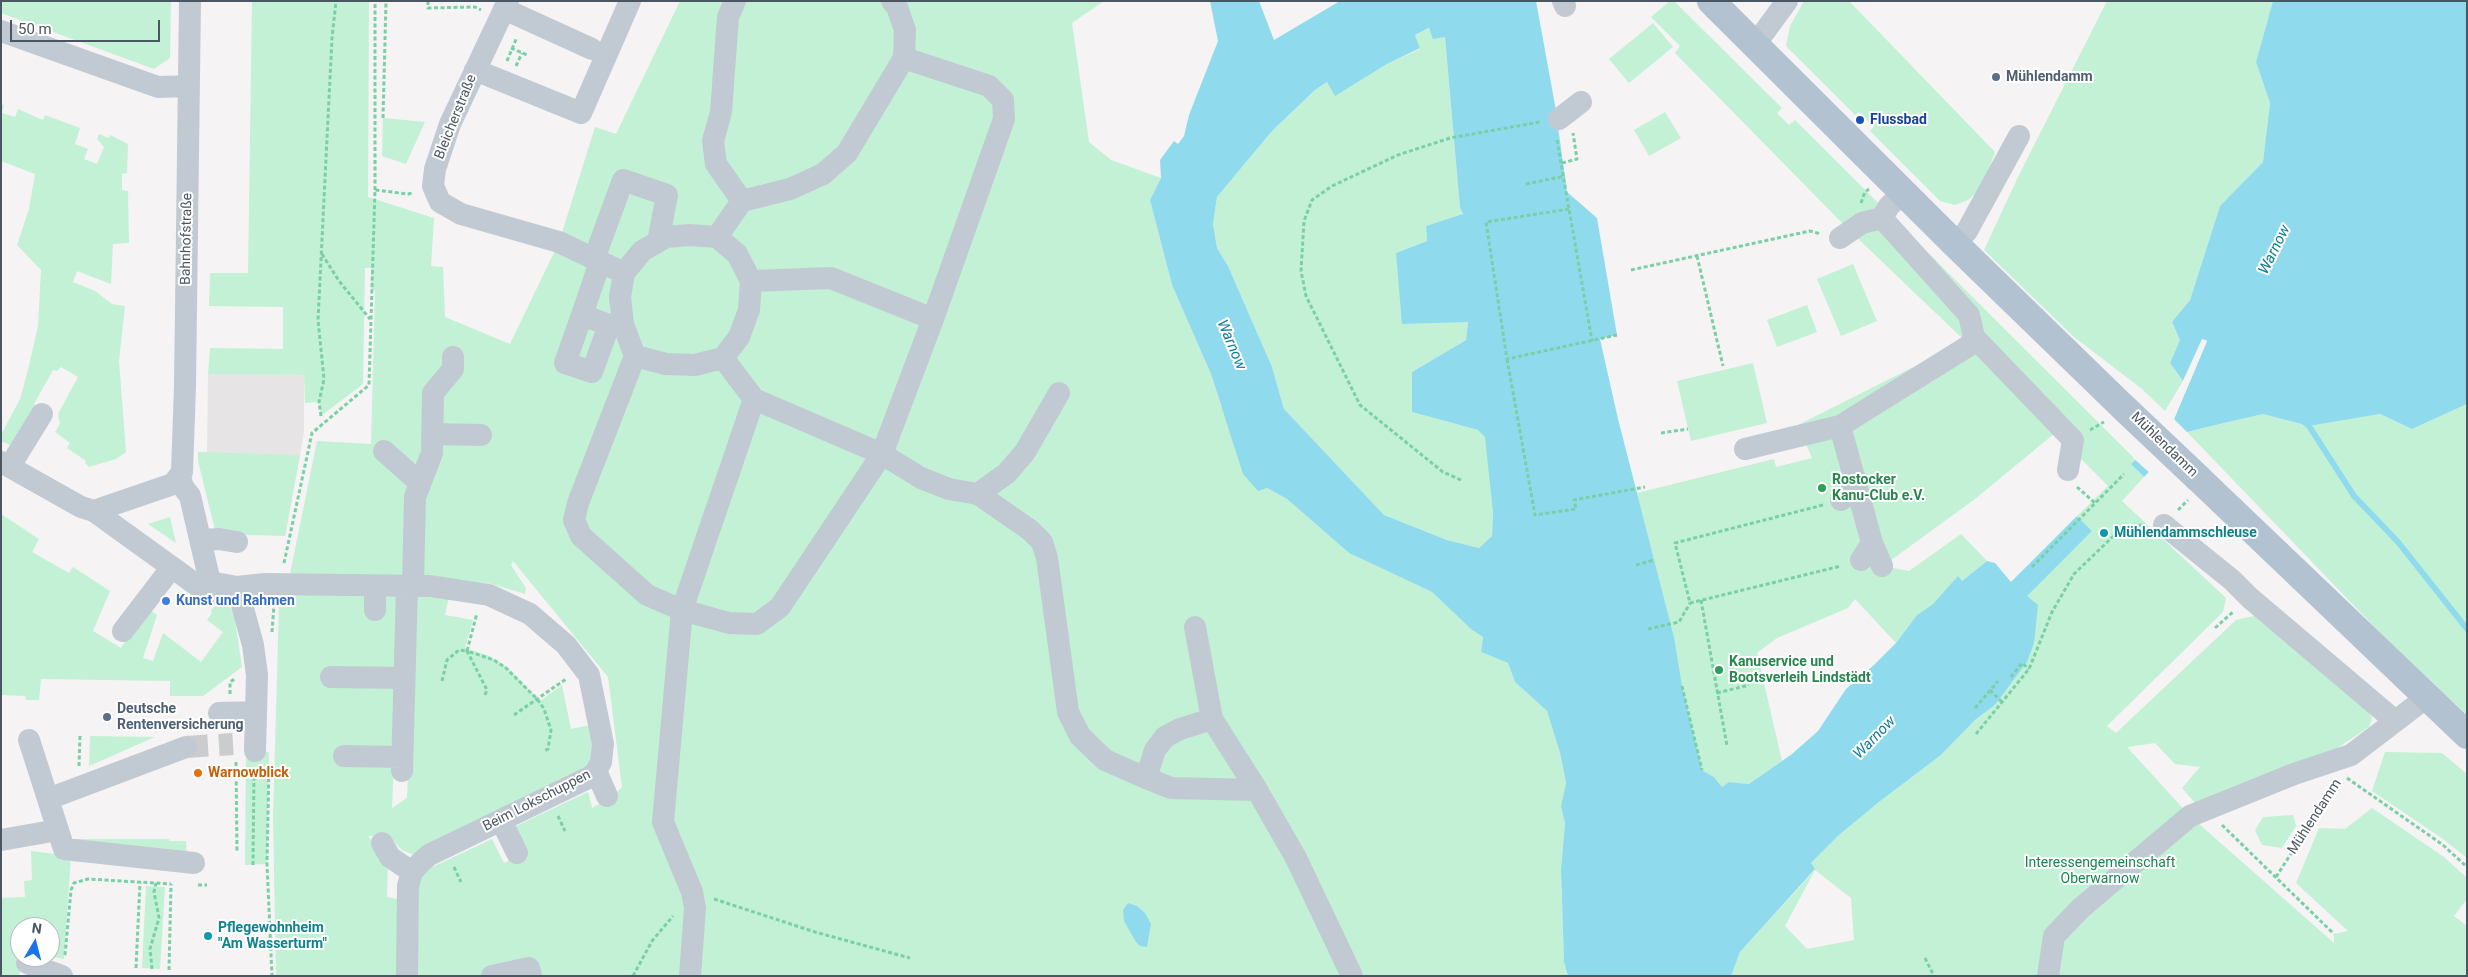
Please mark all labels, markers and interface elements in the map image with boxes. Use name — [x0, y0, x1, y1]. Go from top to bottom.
scale bar — [12, 10, 162, 42]
text: 50 m — [18, 20, 52, 38]
place label: Mühlendamm — [2006, 69, 2093, 85]
marker: Mühlendamm — [1990, 71, 2002, 83]
street label: Bleicherstraße — [431, 72, 481, 162]
place label: Flussbad — [1870, 112, 1927, 128]
marker: Flussbad — [1854, 114, 1866, 126]
street label: Bahnhofstraße — [178, 193, 196, 285]
water label: Warnow — [2255, 222, 2295, 278]
water label: Warnow — [1212, 317, 1250, 373]
street label: Mühlendamm — [2127, 409, 2201, 481]
place label: Rostocker Kanu-Club e.V. — [1832, 472, 1925, 504]
marker: Rostocker Kanu-Club e.V. — [1816, 482, 1828, 494]
place label: Mühlendammschleuse — [2114, 525, 2257, 541]
marker: Mühlendammschleuse — [2098, 527, 2110, 539]
place label: Kunst und Rahmen — [176, 593, 295, 609]
marker: Kunst und Rahmen — [160, 595, 172, 607]
place label: Kanuservice und Bootsverleih Lindstädt — [1729, 654, 1871, 686]
marker: Kanuservice und Bootsverleih Lindstädt — [1713, 664, 1725, 676]
place label: Deutsche Rentenversicherung — [117, 701, 244, 734]
marker: Deutsche Rentenversicherung — [101, 711, 113, 723]
water label: Warnow — [1850, 713, 1900, 763]
place label: Warnowblick — [208, 765, 289, 781]
marker: Warnowblick — [192, 767, 204, 779]
street label: Beim Lokschuppen — [480, 767, 594, 835]
street label: Mühlendamm — [2284, 776, 2346, 858]
park label: Interessengemeinschaft Oberwarnow — [2025, 855, 2175, 888]
north arrow — [10, 917, 60, 967]
text: N — [31, 920, 43, 937]
place label: Pflegewohnheim "Am Wasserturm" — [218, 920, 327, 952]
marker: Pflegewohnheim "Am Wasserturm" — [202, 930, 214, 942]

